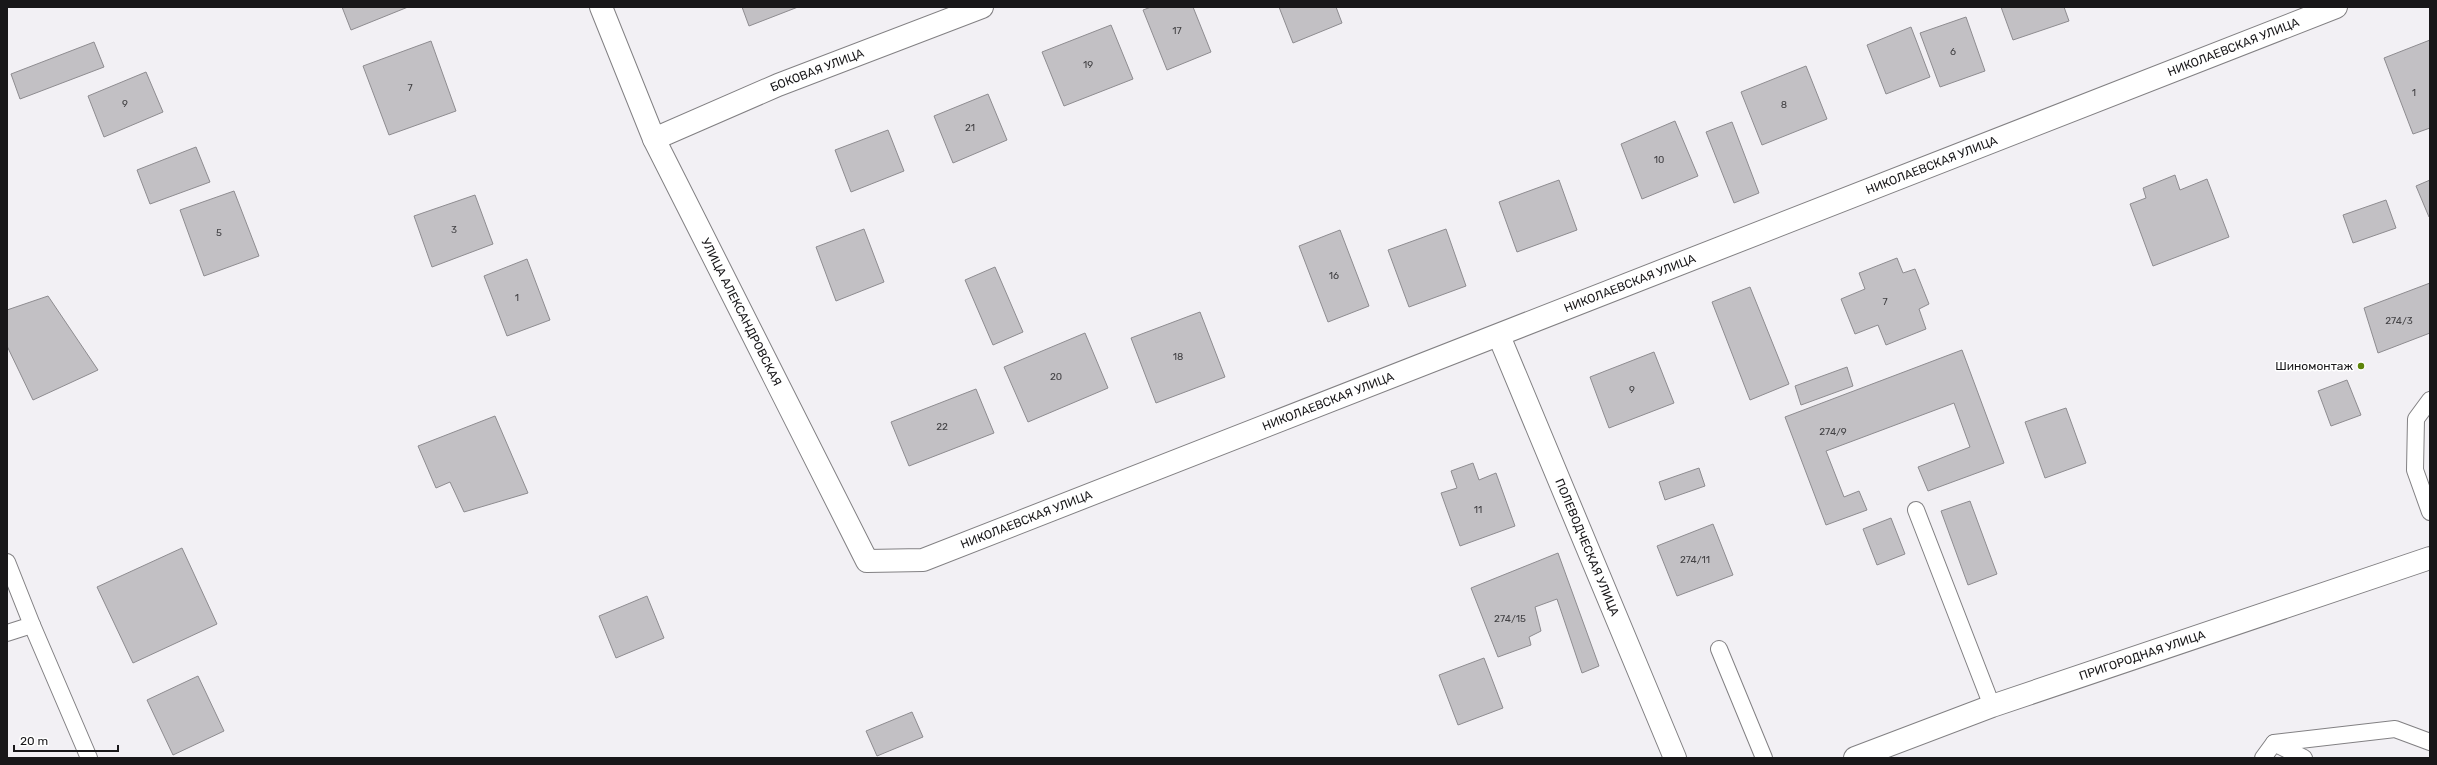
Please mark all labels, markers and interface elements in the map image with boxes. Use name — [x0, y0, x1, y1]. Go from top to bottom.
street label: НИКОЛАЕВСКАЯ УЛИЦА — [2165, 15, 2301, 79]
house number: 17 — [1172, 25, 1182, 37]
street label: БОКОВАЯ УЛИЦА — [768, 46, 866, 95]
house number: 6 — [1950, 46, 1956, 58]
house number: 19 — [1083, 59, 1093, 71]
house number: 7 — [407, 82, 413, 94]
house number: 1 — [2412, 87, 2416, 99]
house number: 9 — [122, 98, 128, 110]
house number: 8 — [1781, 99, 1787, 111]
house number: 21 — [965, 122, 975, 134]
street label: НИКОЛАЕВСКАЯ УЛИЦА — [1864, 133, 1999, 197]
house number: 10 — [1654, 154, 1664, 166]
house number: 3 — [451, 224, 457, 236]
house number: 5 — [216, 227, 222, 239]
street label: УЛИЦА АЛЕКСАНДРОВСКАЯ — [698, 236, 784, 388]
street label: НИКОЛАЕВСКАЯ УЛИЦА — [1562, 251, 1698, 315]
house number: 16 — [1329, 270, 1339, 282]
house number: 1 — [515, 292, 519, 304]
house number: 7 — [1882, 296, 1888, 308]
house number: 274/3 — [2385, 315, 2413, 327]
house number: 18 — [1173, 351, 1183, 363]
place label: Шиномонтаж — [2275, 359, 2353, 373]
marker: Шиномонтаж — [2356, 361, 2366, 371]
street label: НИКОЛАЕВСКАЯ УЛИЦА — [1260, 369, 1396, 434]
house number: 20 — [1050, 371, 1062, 383]
house number: 9 — [1629, 384, 1635, 396]
house number: 22 — [936, 421, 948, 433]
house number: 274/9 — [1819, 426, 1847, 438]
street label: ПОЛЕВОДЧЕСКАЯ УЛИЦА — [1552, 477, 1622, 618]
street label: НИКОЛАЕВСКАЯ УЛИЦА — [959, 487, 1094, 552]
house number: 11 — [1474, 504, 1482, 516]
house number: 274/11 — [1680, 554, 1710, 566]
house number: 274/15 — [1494, 613, 1526, 625]
street label: ПРИГОРОДНАЯ УЛИЦА — [2077, 627, 2207, 683]
scale bar — [14, 727, 118, 753]
text: 20 m — [20, 734, 48, 748]

